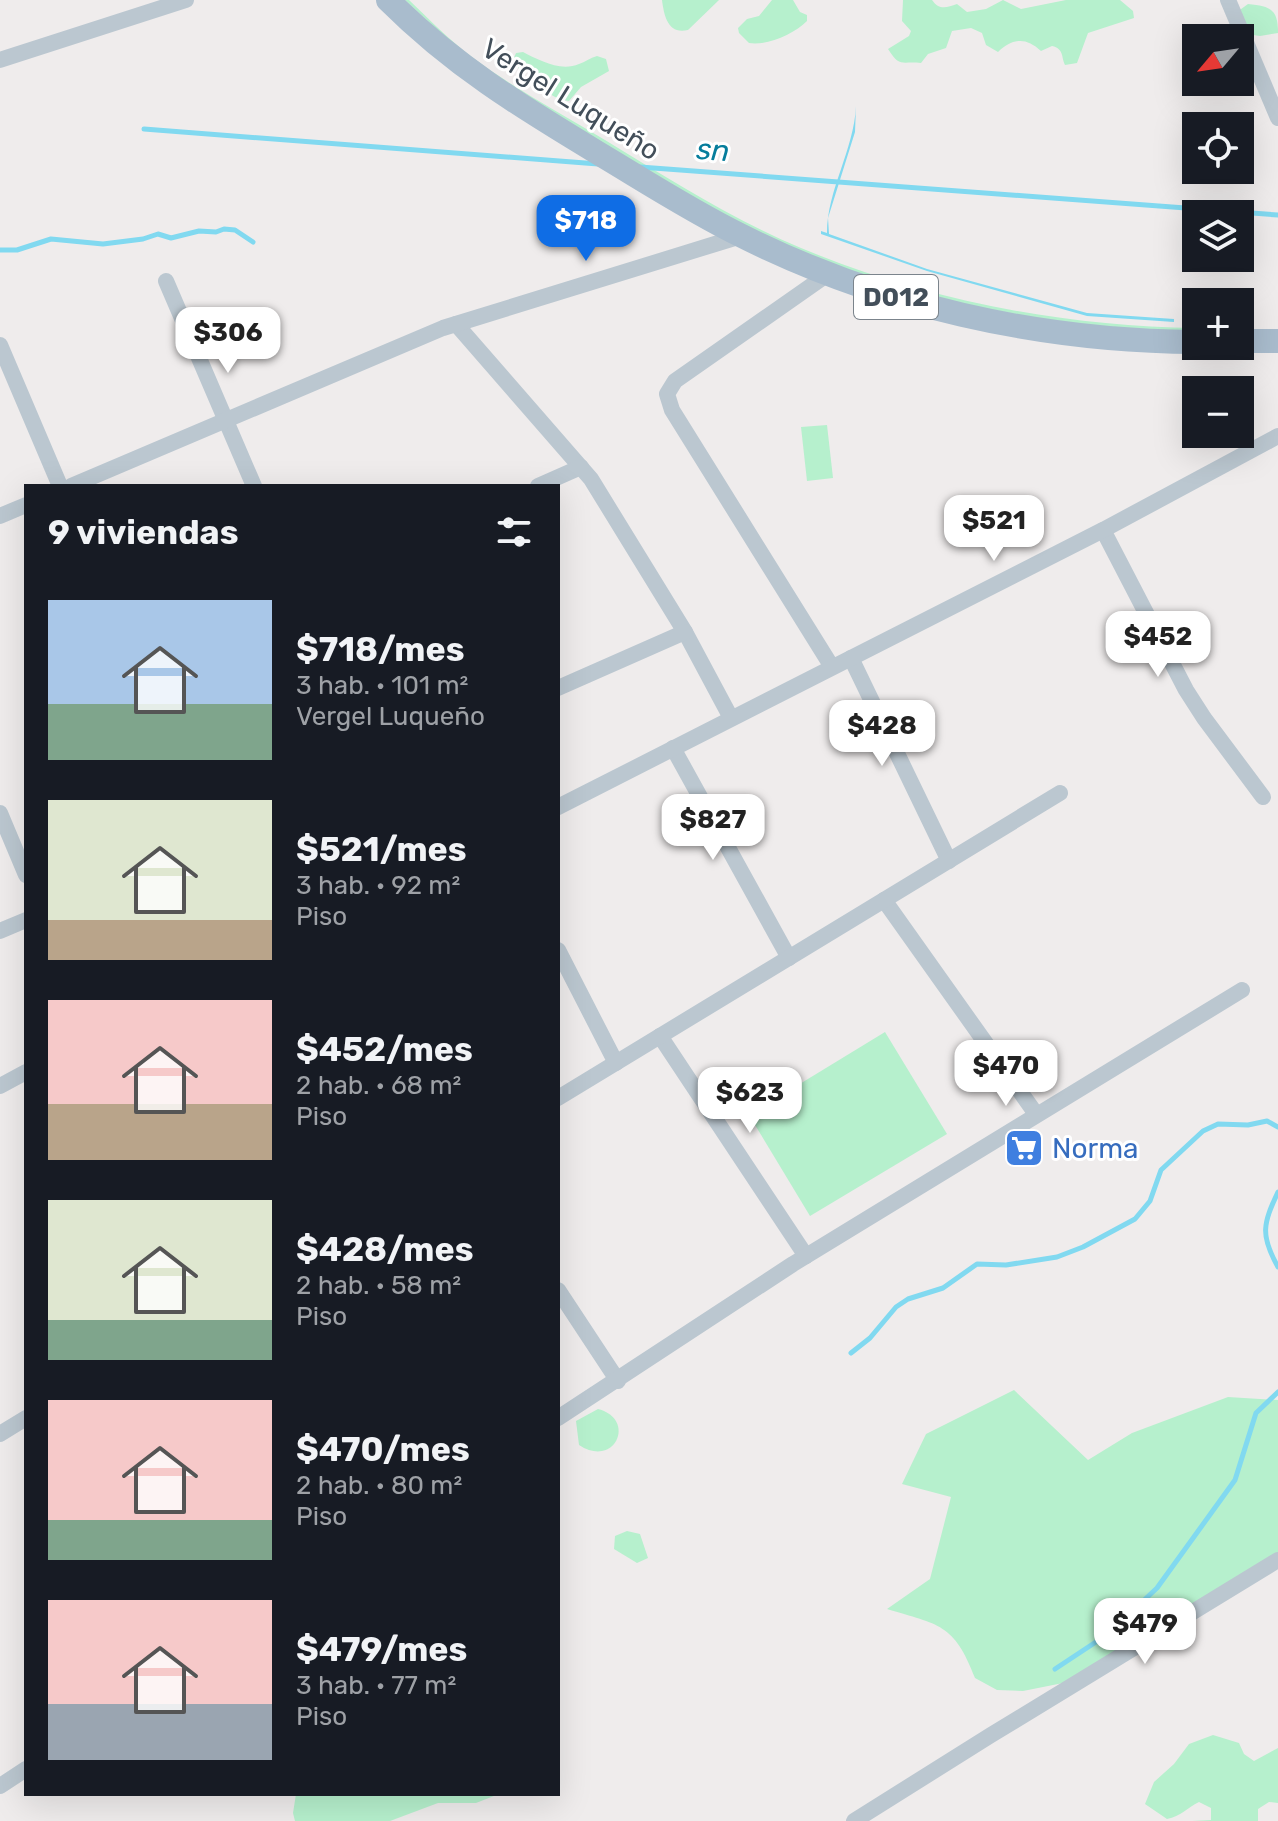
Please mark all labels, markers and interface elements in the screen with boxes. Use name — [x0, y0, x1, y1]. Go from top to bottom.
north arrow — [1182, 24, 1254, 96]
map controls — [1182, 24, 1254, 448]
street label: Vergel Luqueño — [476, 32, 666, 167]
button: locate — [1182, 112, 1254, 184]
water label: sn — [695, 131, 731, 169]
pin: $718 — [539, 195, 633, 263]
button: layers — [1182, 200, 1254, 272]
text: $718 — [555, 205, 617, 236]
road number: D012 — [854, 275, 938, 319]
button: + — [1182, 288, 1254, 360]
pin: $306 — [181, 307, 275, 375]
text: $306 — [193, 317, 263, 348]
button: − — [1182, 376, 1254, 448]
pin: $521 — [947, 495, 1041, 563]
text: $521 — [962, 505, 1026, 536]
icon: filters — [492, 510, 536, 554]
text: 9 viviendas — [48, 512, 238, 553]
pin: $452 — [1111, 611, 1205, 679]
text: $452 — [1124, 621, 1192, 652]
text: $718/mes — [296, 629, 465, 670]
icon: home — [112, 632, 208, 728]
text: 3 hab. · 101 m² — [296, 670, 468, 701]
pin: $428 — [835, 700, 929, 768]
text: Vergel Luqueño — [296, 701, 485, 732]
text: $428 — [847, 710, 917, 741]
pin: $827 — [666, 794, 760, 862]
text: $827 — [680, 804, 746, 835]
text: $521/mes — [296, 829, 467, 870]
icon: home — [112, 832, 208, 928]
text: 3 hab. · 92 m² — [296, 870, 460, 901]
text: Piso — [296, 901, 347, 932]
text: $452/mes — [296, 1029, 473, 1070]
icon: home — [112, 1032, 208, 1128]
pin: $470 — [959, 1040, 1053, 1108]
text: $470 — [972, 1050, 1040, 1081]
pin: $623 — [703, 1067, 797, 1135]
text: 2 hab. · 68 m² — [296, 1070, 461, 1101]
text: $623 — [716, 1077, 784, 1108]
text: Piso — [296, 1101, 347, 1132]
supermarket icon: Norma — [1003, 1127, 1045, 1169]
place label: Norma — [1052, 1132, 1139, 1165]
text: $428/mes — [296, 1229, 473, 1270]
icon: home — [112, 1232, 208, 1328]
text: 2 hab. · 58 m² — [296, 1270, 461, 1301]
text: Piso — [296, 1301, 347, 1332]
text: $470/mes — [296, 1429, 470, 1470]
icon: home — [112, 1432, 208, 1528]
text: 2 hab. · 80 m² — [296, 1470, 462, 1501]
text: Piso — [296, 1501, 347, 1532]
pin: $479 — [1098, 1598, 1192, 1666]
text: $479 — [1112, 1608, 1178, 1639]
text: $479/mes — [296, 1629, 467, 1670]
icon: home — [112, 1632, 208, 1728]
text: 3 hab. · 77 m² — [296, 1670, 456, 1701]
text: Piso — [296, 1701, 347, 1732]

